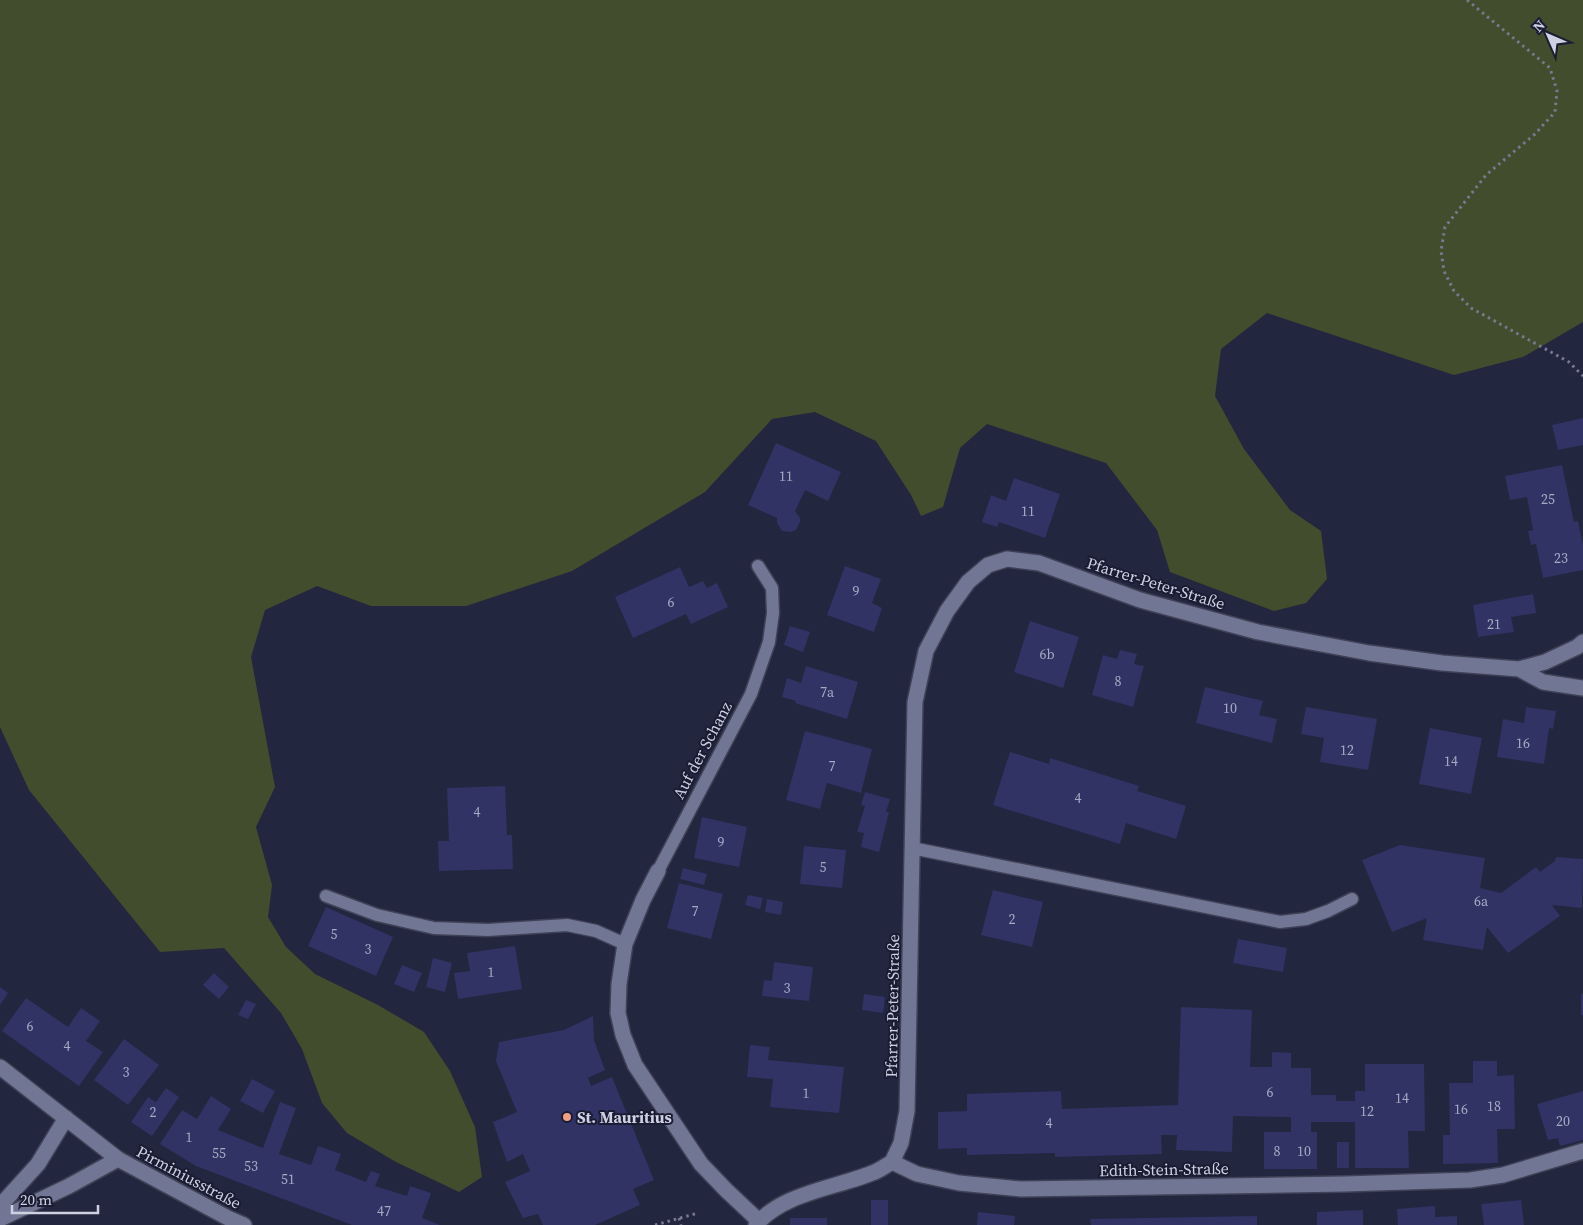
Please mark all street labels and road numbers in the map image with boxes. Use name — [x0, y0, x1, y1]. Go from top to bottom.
street label: Pfarrer-Peter-Straße — [1084, 552, 1228, 614]
street label: Auf der Schanz — [667, 697, 737, 803]
street label: Pfarrer-Peter-Straße — [880, 934, 904, 1078]
street label: Pirminiusstraße — [133, 1140, 245, 1214]
street label: Edith-Stein-Straße — [1099, 1157, 1229, 1181]

